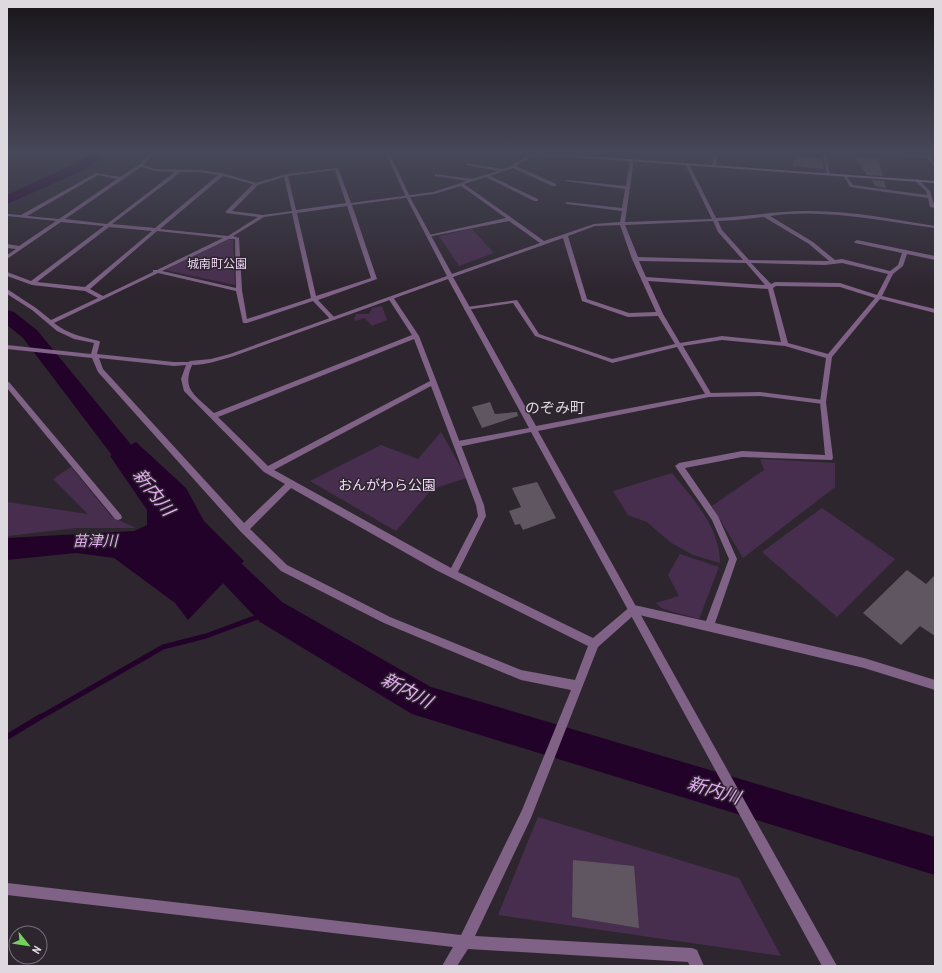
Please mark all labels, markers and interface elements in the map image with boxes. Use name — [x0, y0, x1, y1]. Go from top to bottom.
park label: 城南町公園 — [187, 257, 247, 271]
district label: のぞみ町 — [525, 399, 585, 417]
water label: 新内川 — [129, 464, 180, 521]
park label: おんがわら公園 — [338, 477, 436, 493]
water label: 苗津川 — [72, 532, 119, 550]
water label: 新内川 — [378, 668, 438, 713]
water label: 新内川 — [685, 772, 745, 809]
north arrow — [8, 925, 48, 965]
text: N — [29, 944, 44, 956]

